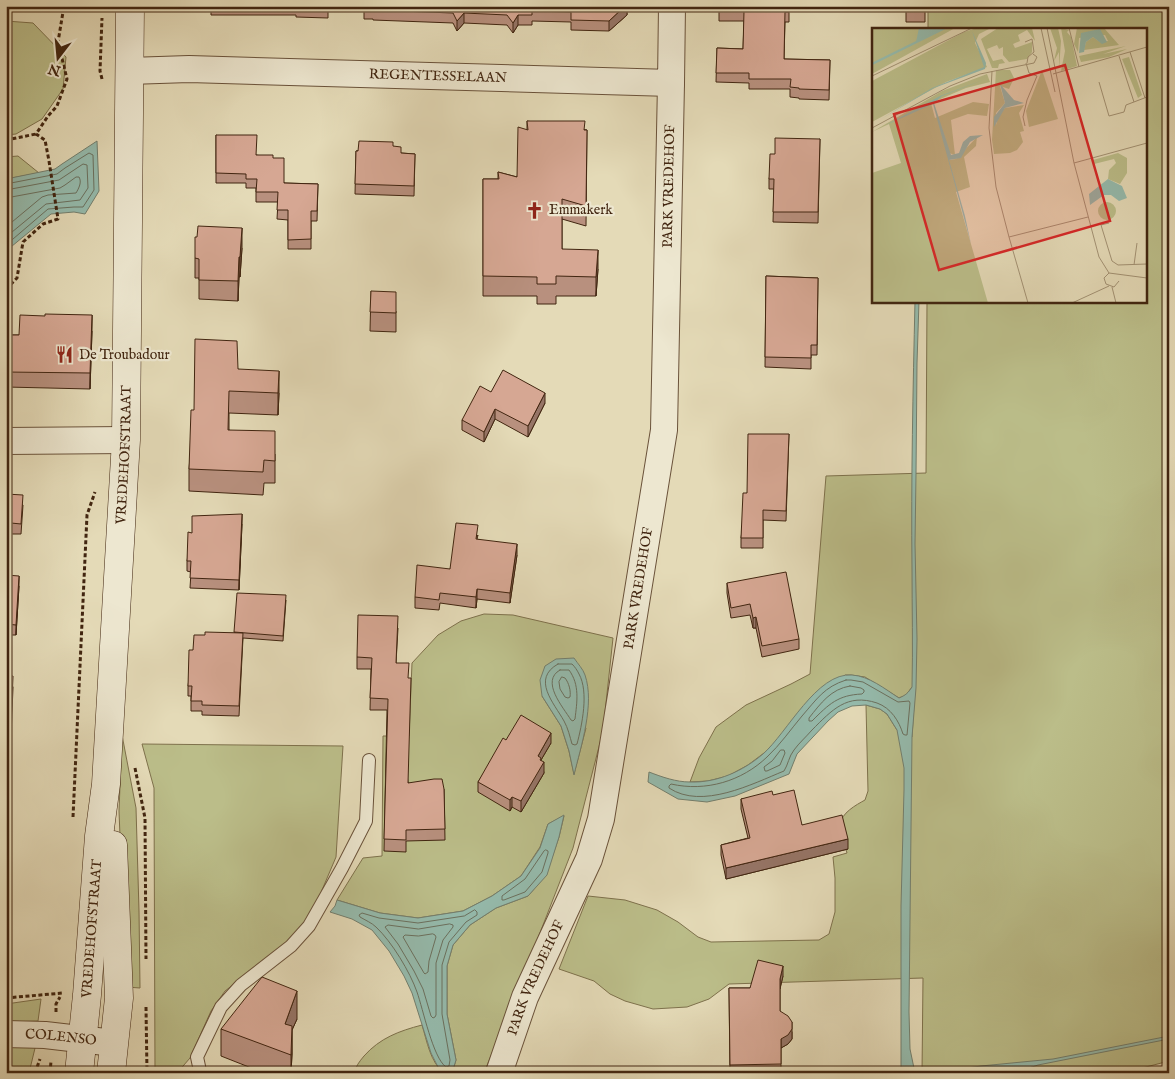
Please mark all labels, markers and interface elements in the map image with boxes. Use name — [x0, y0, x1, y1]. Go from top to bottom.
inset map — [872, 28, 1148, 302]
north arrow — [32, 32, 82, 82]
text: N — [46, 59, 64, 80]
street label: REGENTESSELAAN — [368, 65, 507, 87]
street label: PARK VREDEHOF — [659, 124, 679, 248]
church icon: Emmakerk — [525, 200, 545, 220]
place label: Emmakerk — [549, 201, 613, 219]
restaurant icon: De Troubadour — [55, 345, 75, 365]
place label: De Troubadour — [79, 346, 170, 364]
street label: VREDEHOFSTRAAT — [112, 384, 136, 526]
street label: PARK VREDEHOF — [620, 526, 657, 651]
street label: VREDEHOFSTRAAT — [78, 858, 106, 1000]
street label: PARK VREDEHOF — [504, 917, 568, 1038]
street label: COLENSO — [25, 1025, 98, 1050]

